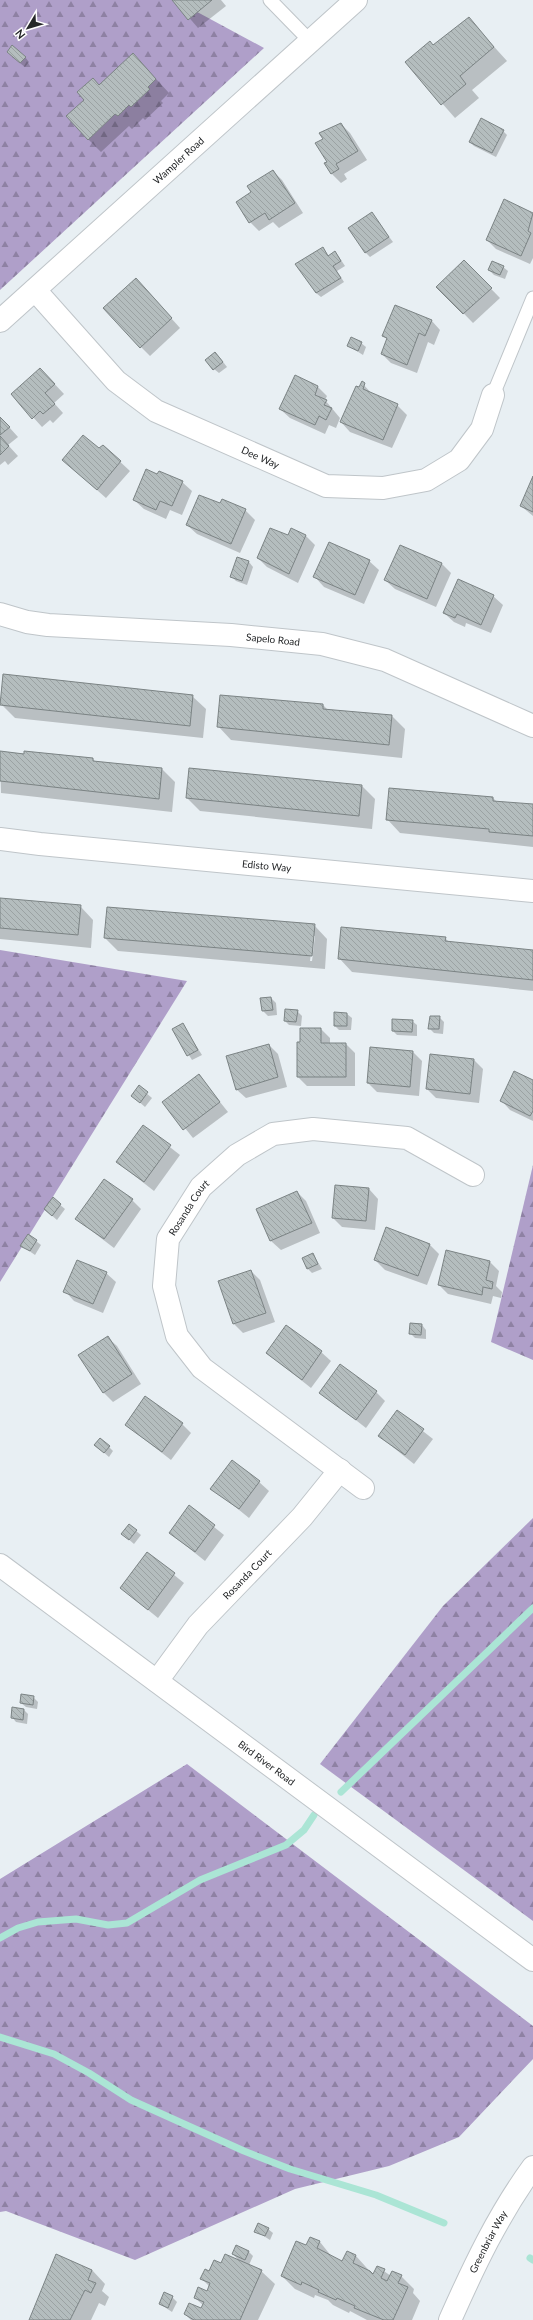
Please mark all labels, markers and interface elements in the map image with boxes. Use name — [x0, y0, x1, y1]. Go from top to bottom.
north arrow — [8, 8, 48, 48]
text: N — [12, 27, 27, 42]
street label: Wampler Road — [150, 134, 206, 186]
street label: Dee Way — [240, 443, 282, 471]
street label: Sapelo Road — [246, 631, 301, 648]
street label: Edisto Way — [241, 857, 293, 874]
street label: Rosanda Court — [166, 1177, 212, 1238]
street label: Rosanda Court — [220, 1546, 274, 1602]
street label: Bird River Road — [236, 1738, 297, 1788]
street label: Greenbriar Way — [466, 2207, 510, 2275]

